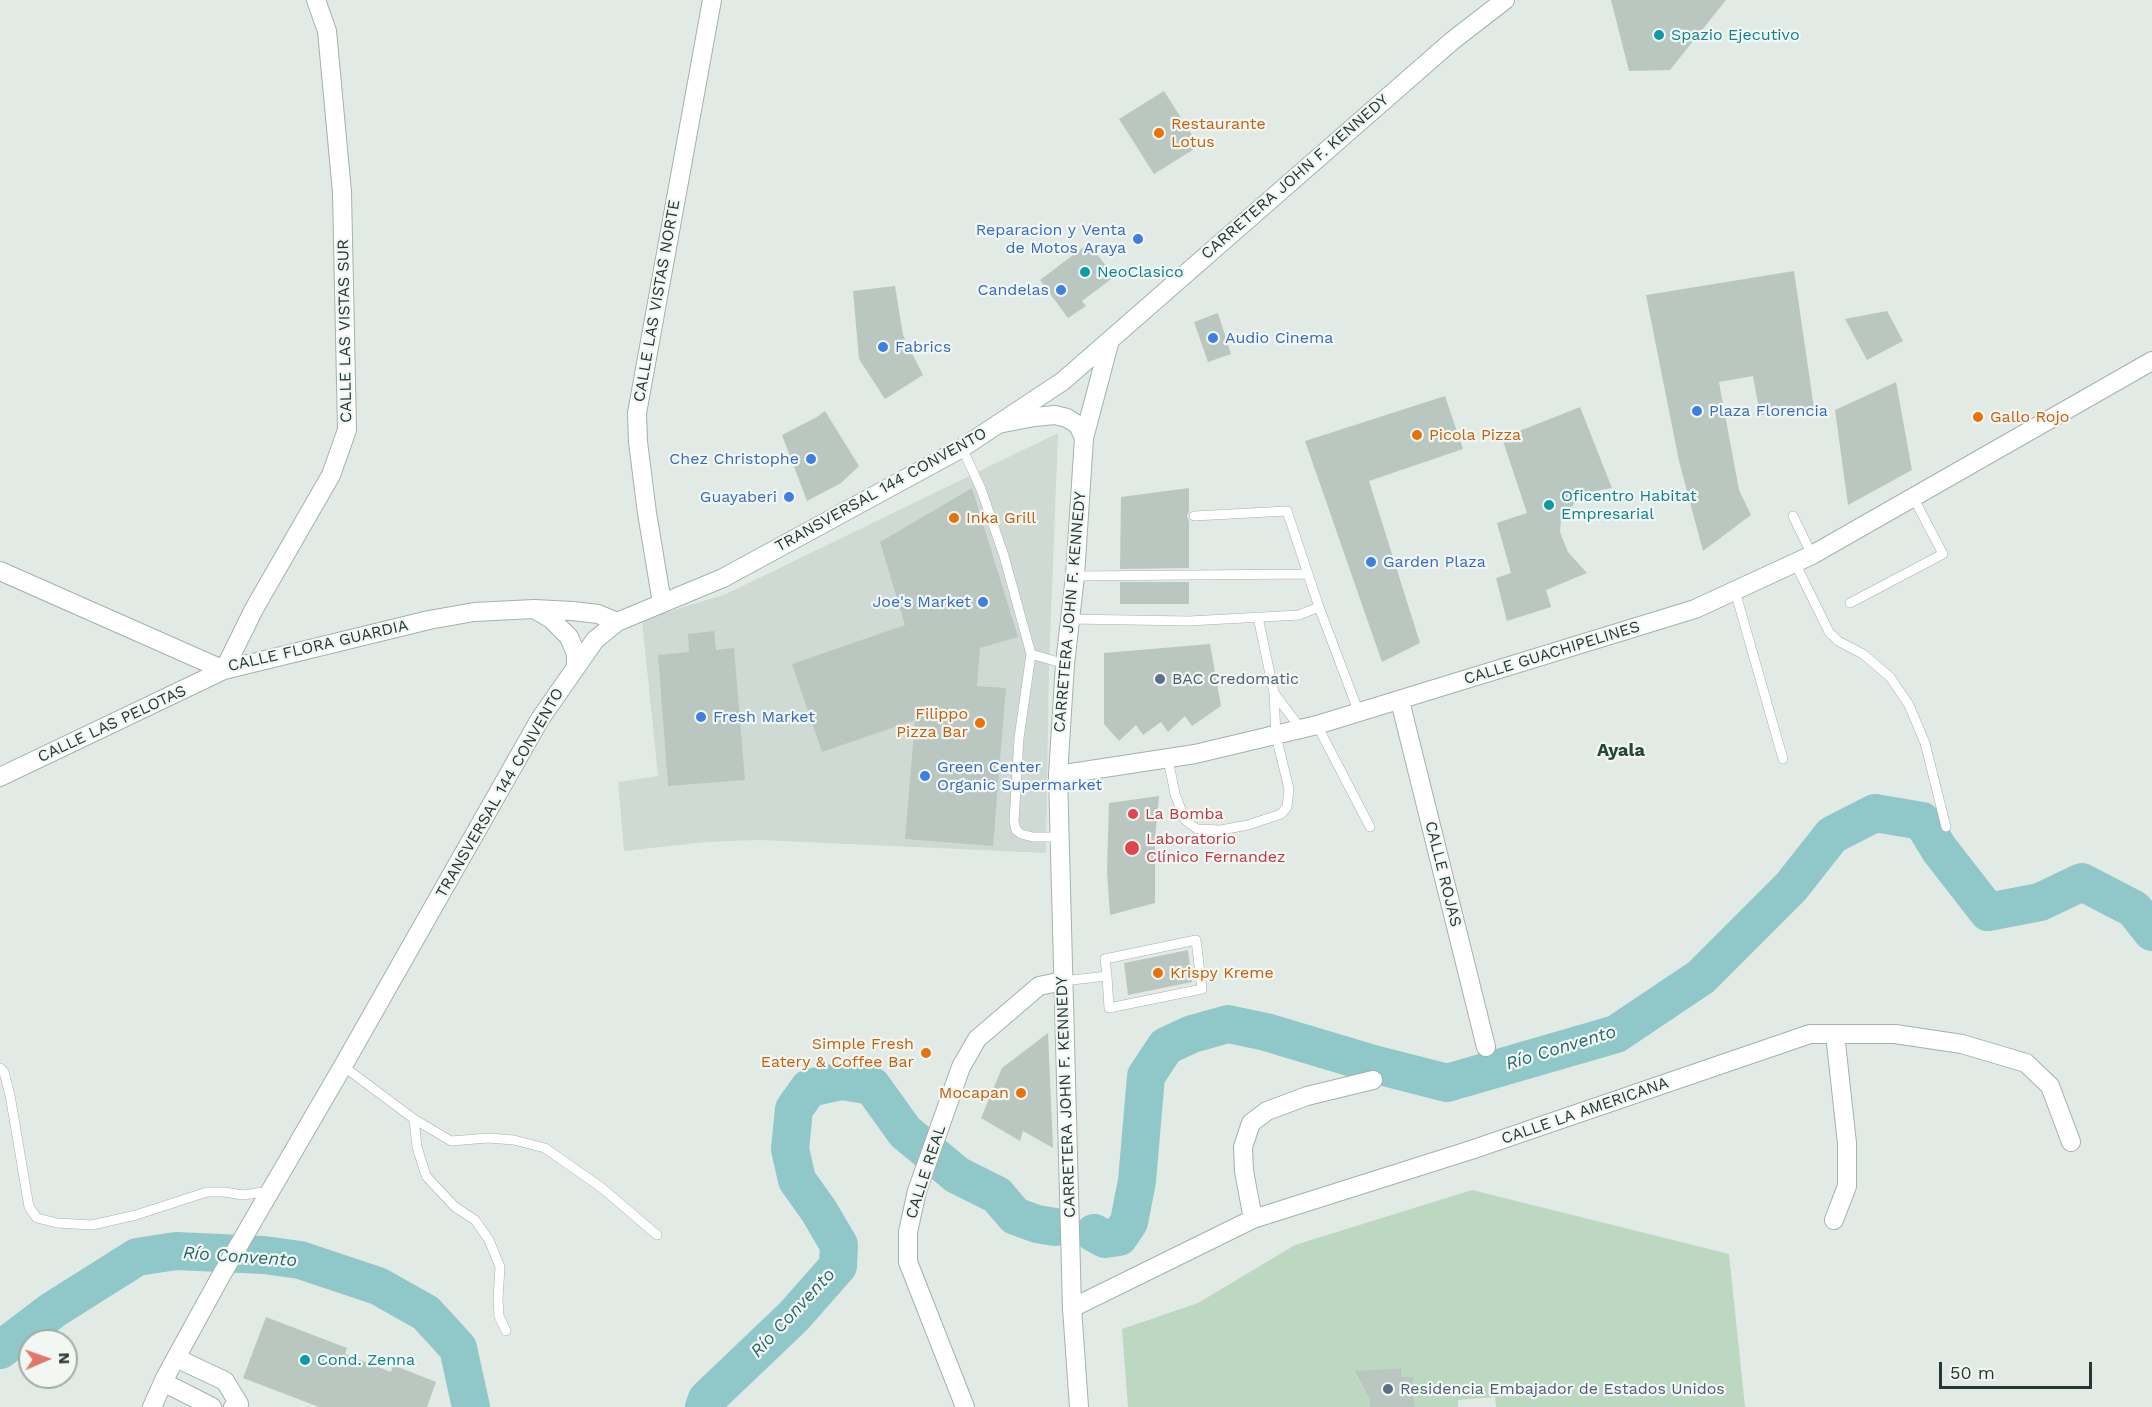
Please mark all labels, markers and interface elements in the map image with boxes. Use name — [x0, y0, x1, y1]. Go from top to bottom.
place label: Spazio Ejecutivo — [1671, 25, 1800, 45]
marker: Spazio Ejecutivo — [1652, 28, 1666, 42]
street label: CARRETERA JOHN F. KENNEDY — [1197, 90, 1393, 264]
place label: Restaurante Lotus — [1171, 114, 1266, 152]
marker: Restaurante Lotus — [1152, 126, 1166, 140]
street label: CALLE LAS VISTAS NORTE — [630, 198, 684, 404]
place label: Reparacion y Venta de Motos Araya — [976, 220, 1126, 258]
marker: Reparacion y Venta de Motos Araya — [1131, 232, 1145, 246]
street label: CALLE LAS VISTAS SUR — [334, 239, 356, 423]
place label: NeoClasico — [1097, 262, 1184, 282]
marker: NeoClasico — [1078, 265, 1092, 279]
place label: Candelas — [977, 280, 1049, 300]
marker: Candelas — [1054, 283, 1068, 297]
place label: Audio Cinema — [1225, 328, 1333, 348]
marker: Audio Cinema — [1206, 331, 1220, 345]
place label: Fabrics — [895, 337, 951, 357]
marker: Fabrics — [876, 340, 890, 354]
place label: Plaza Florencia — [1709, 401, 1828, 421]
marker: Plaza Florencia — [1690, 404, 1704, 418]
place label: Gallo Rojo — [1990, 407, 2069, 427]
marker: Gallo Rojo — [1971, 410, 1985, 424]
street label: TRANSVERSAL 144 CONVENTO — [772, 424, 990, 556]
place label: Picola Pizza — [1429, 425, 1521, 445]
marker: Picola Pizza — [1410, 428, 1424, 442]
place label: Chez Christophe — [669, 449, 799, 469]
marker: Chez Christophe — [804, 452, 818, 466]
place label: Oficentro Habitat Empresarial — [1561, 486, 1697, 524]
place label: Guayaberi — [700, 487, 777, 507]
marker: Guayaberi — [782, 490, 796, 504]
street label: CARRETERA JOHN F. KENNEDY — [1050, 491, 1090, 733]
marker: Oficentro Habitat Empresarial — [1542, 498, 1556, 512]
place label: Inka Grill — [966, 508, 1036, 528]
marker: Inka Grill — [947, 511, 961, 525]
place label: Garden Plaza — [1383, 552, 1486, 572]
marker: Garden Plaza — [1364, 555, 1378, 569]
place label: Joe's Market — [872, 592, 971, 612]
marker: Joe's Market — [976, 595, 990, 609]
street label: CALLE FLORA GUARDIA — [226, 616, 410, 676]
street label: CALLE GUACHIPELINES — [1462, 617, 1642, 689]
place label: BAC Credomatic — [1172, 669, 1299, 689]
marker: BAC Credomatic — [1153, 672, 1167, 686]
street label: CALLE LAS PELOTAS — [35, 681, 189, 767]
street label: TRANSVERSAL 144 CONVENTO — [432, 685, 568, 901]
place label: Filippo Pizza Bar — [896, 704, 968, 742]
place label: Fresh Market — [713, 707, 815, 727]
marker: Fresh Market — [694, 710, 708, 724]
marker: Filippo Pizza Bar — [973, 716, 987, 730]
district label: Ayala — [1597, 740, 1645, 762]
place label: Green Center Organic Supermarket — [937, 757, 1102, 795]
marker: Green Center Organic Supermarket — [918, 769, 932, 783]
place label: La Bomba — [1145, 804, 1223, 824]
marker: La Bomba — [1126, 807, 1140, 821]
street label: CALLE ROJAS — [1421, 819, 1465, 929]
place label: Laboratorio Clínico Fernandez — [1146, 829, 1286, 867]
marker: Laboratorio Clínico Fernandez — [1123, 839, 1141, 857]
place label: Krispy Kreme — [1170, 963, 1274, 983]
marker: Krispy Kreme — [1151, 966, 1165, 980]
street label: CARRETERA JOHN F. KENNEDY — [1052, 976, 1080, 1218]
water label: Río Convento — [1503, 1021, 1619, 1075]
place label: Simple Fresh Eatery & Coffee Bar — [761, 1034, 914, 1072]
marker: Simple Fresh Eatery & Coffee Bar — [919, 1046, 933, 1060]
street label: CALLE LA AMERICANA — [1499, 1073, 1671, 1149]
place label: Mocapan — [939, 1083, 1009, 1103]
marker: Mocapan — [1014, 1086, 1028, 1100]
street label: CALLE REAL — [902, 1123, 950, 1221]
water label: Río Convento — [182, 1242, 298, 1272]
water label: Río Convento — [746, 1264, 840, 1362]
north arrow — [18, 1329, 78, 1389]
place label: Cond. Zenna — [317, 1350, 415, 1370]
scale bar — [1942, 1350, 2095, 1388]
text: N — [55, 1352, 74, 1365]
marker: Cond. Zenna — [298, 1353, 312, 1367]
text: 50 m — [1950, 1362, 1995, 1383]
place label: Residencia Embajador de Estados Unidos — [1400, 1379, 1725, 1399]
marker: Residencia Embajador de Estados Unidos — [1381, 1382, 1395, 1396]

